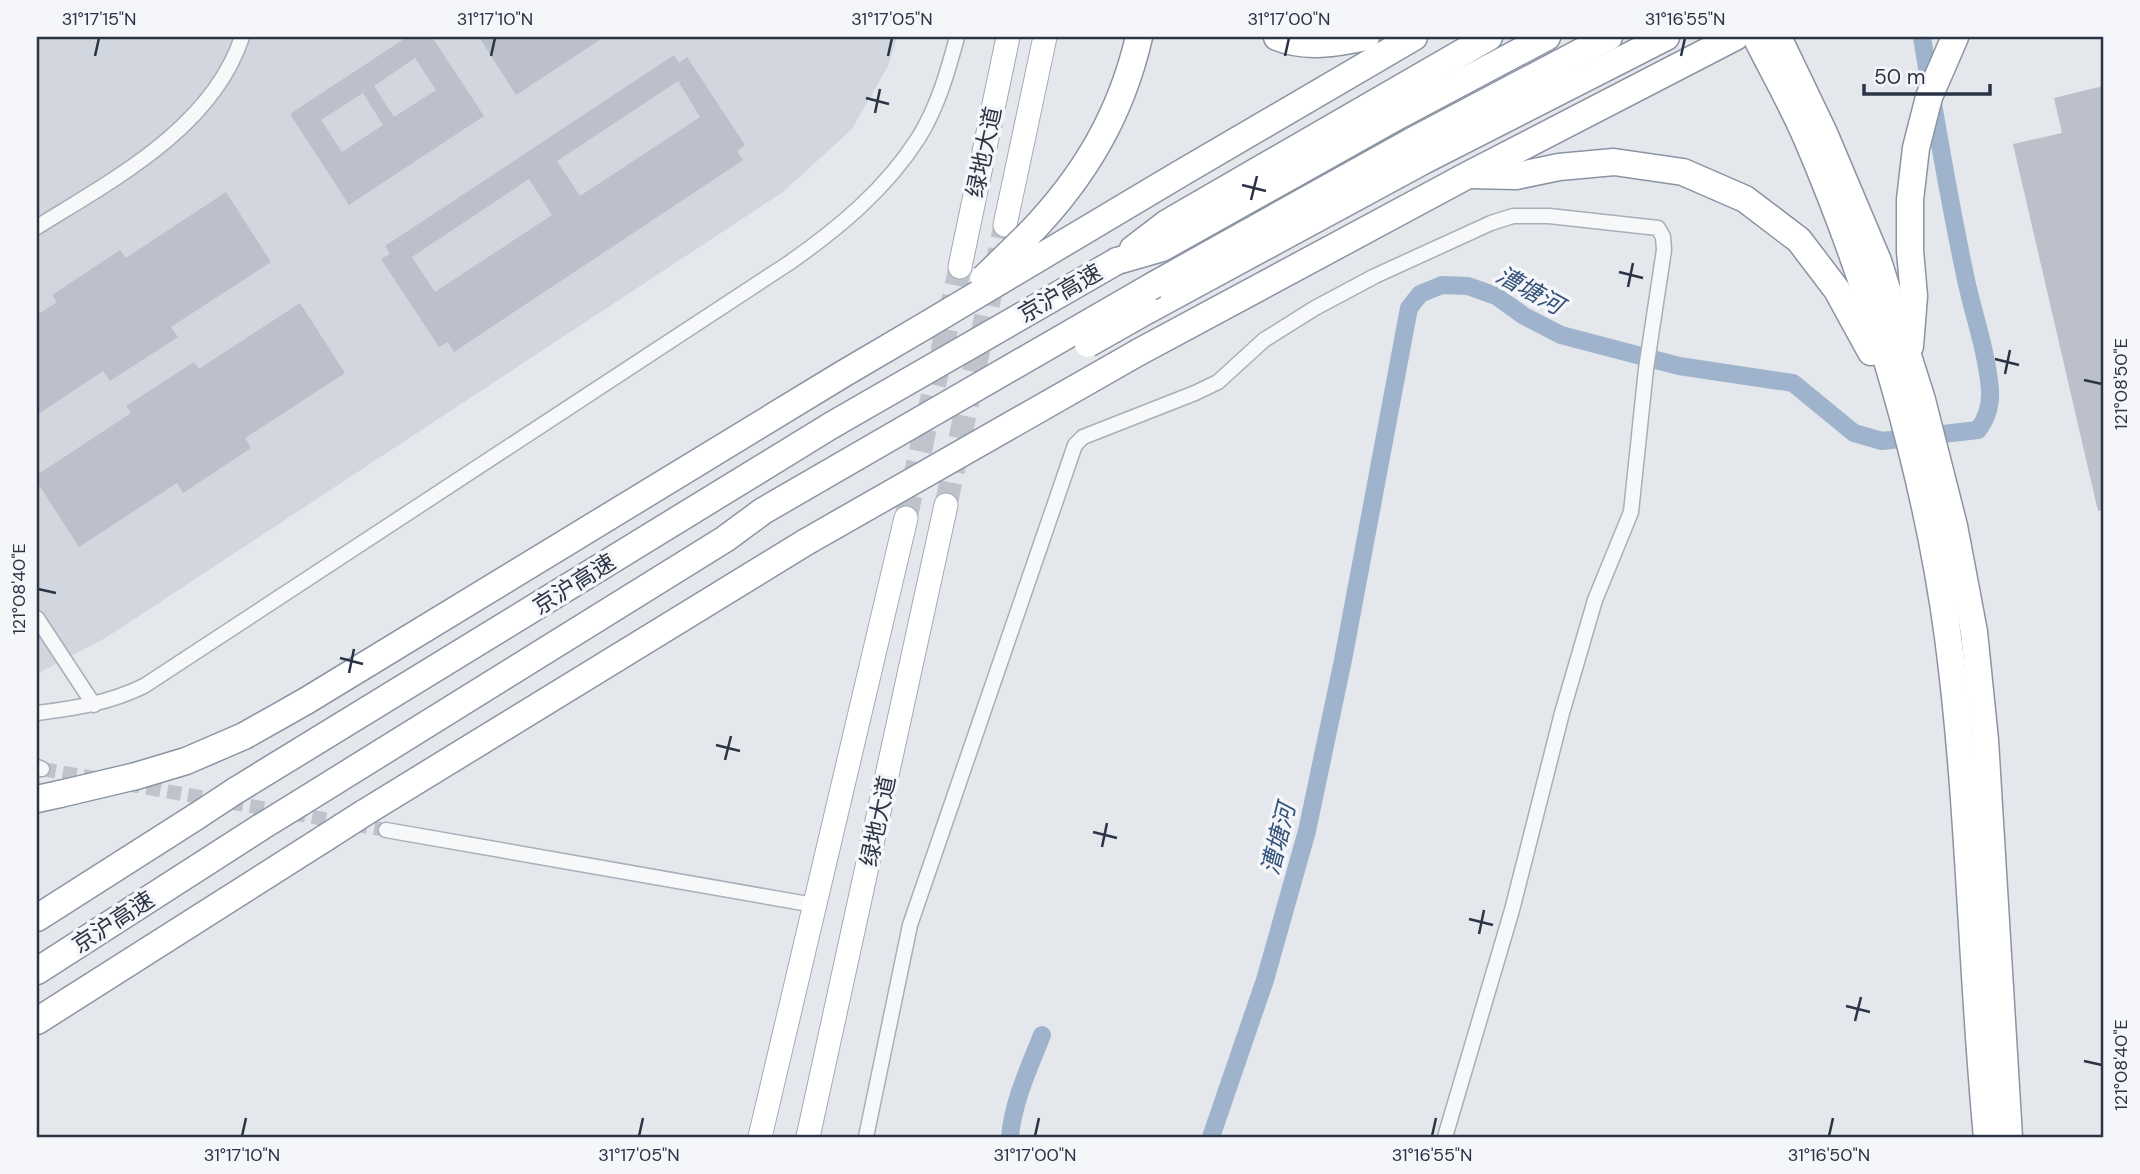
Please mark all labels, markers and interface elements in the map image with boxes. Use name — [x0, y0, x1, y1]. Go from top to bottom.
text: 31°17'15"N — [62, 7, 136, 31]
text: 31°17'10"N — [457, 7, 533, 31]
text: 31°17'05"N — [851, 7, 933, 31]
text: 31°17'00"N — [1247, 7, 1331, 31]
text: 31°16'55"N — [1645, 7, 1725, 31]
scale bar — [1864, 52, 1990, 96]
text: 50 m — [1874, 63, 1925, 91]
street label: 绿地大道 — [960, 104, 1008, 200]
street label: 京沪高速 — [1013, 257, 1107, 329]
water label: 漕塘河 — [1491, 259, 1572, 323]
text: 121°08'50"E — [2109, 338, 2133, 430]
text: 121°08'40"E — [7, 543, 31, 635]
street label: 京沪高速 — [527, 547, 621, 621]
street label: 绿地大道 — [854, 773, 902, 869]
water label: 漕塘河 — [1254, 796, 1303, 878]
street label: 京沪高速 — [66, 884, 160, 960]
text: 121°08'40"E — [2109, 1019, 2133, 1111]
text: 31°17'10"N — [204, 1143, 280, 1167]
text: 31°17'05"N — [598, 1143, 680, 1167]
text: 31°17'00"N — [993, 1143, 1077, 1167]
text: 31°16'55"N — [1392, 1143, 1472, 1167]
text: 31°16'50"N — [1788, 1143, 1870, 1167]

